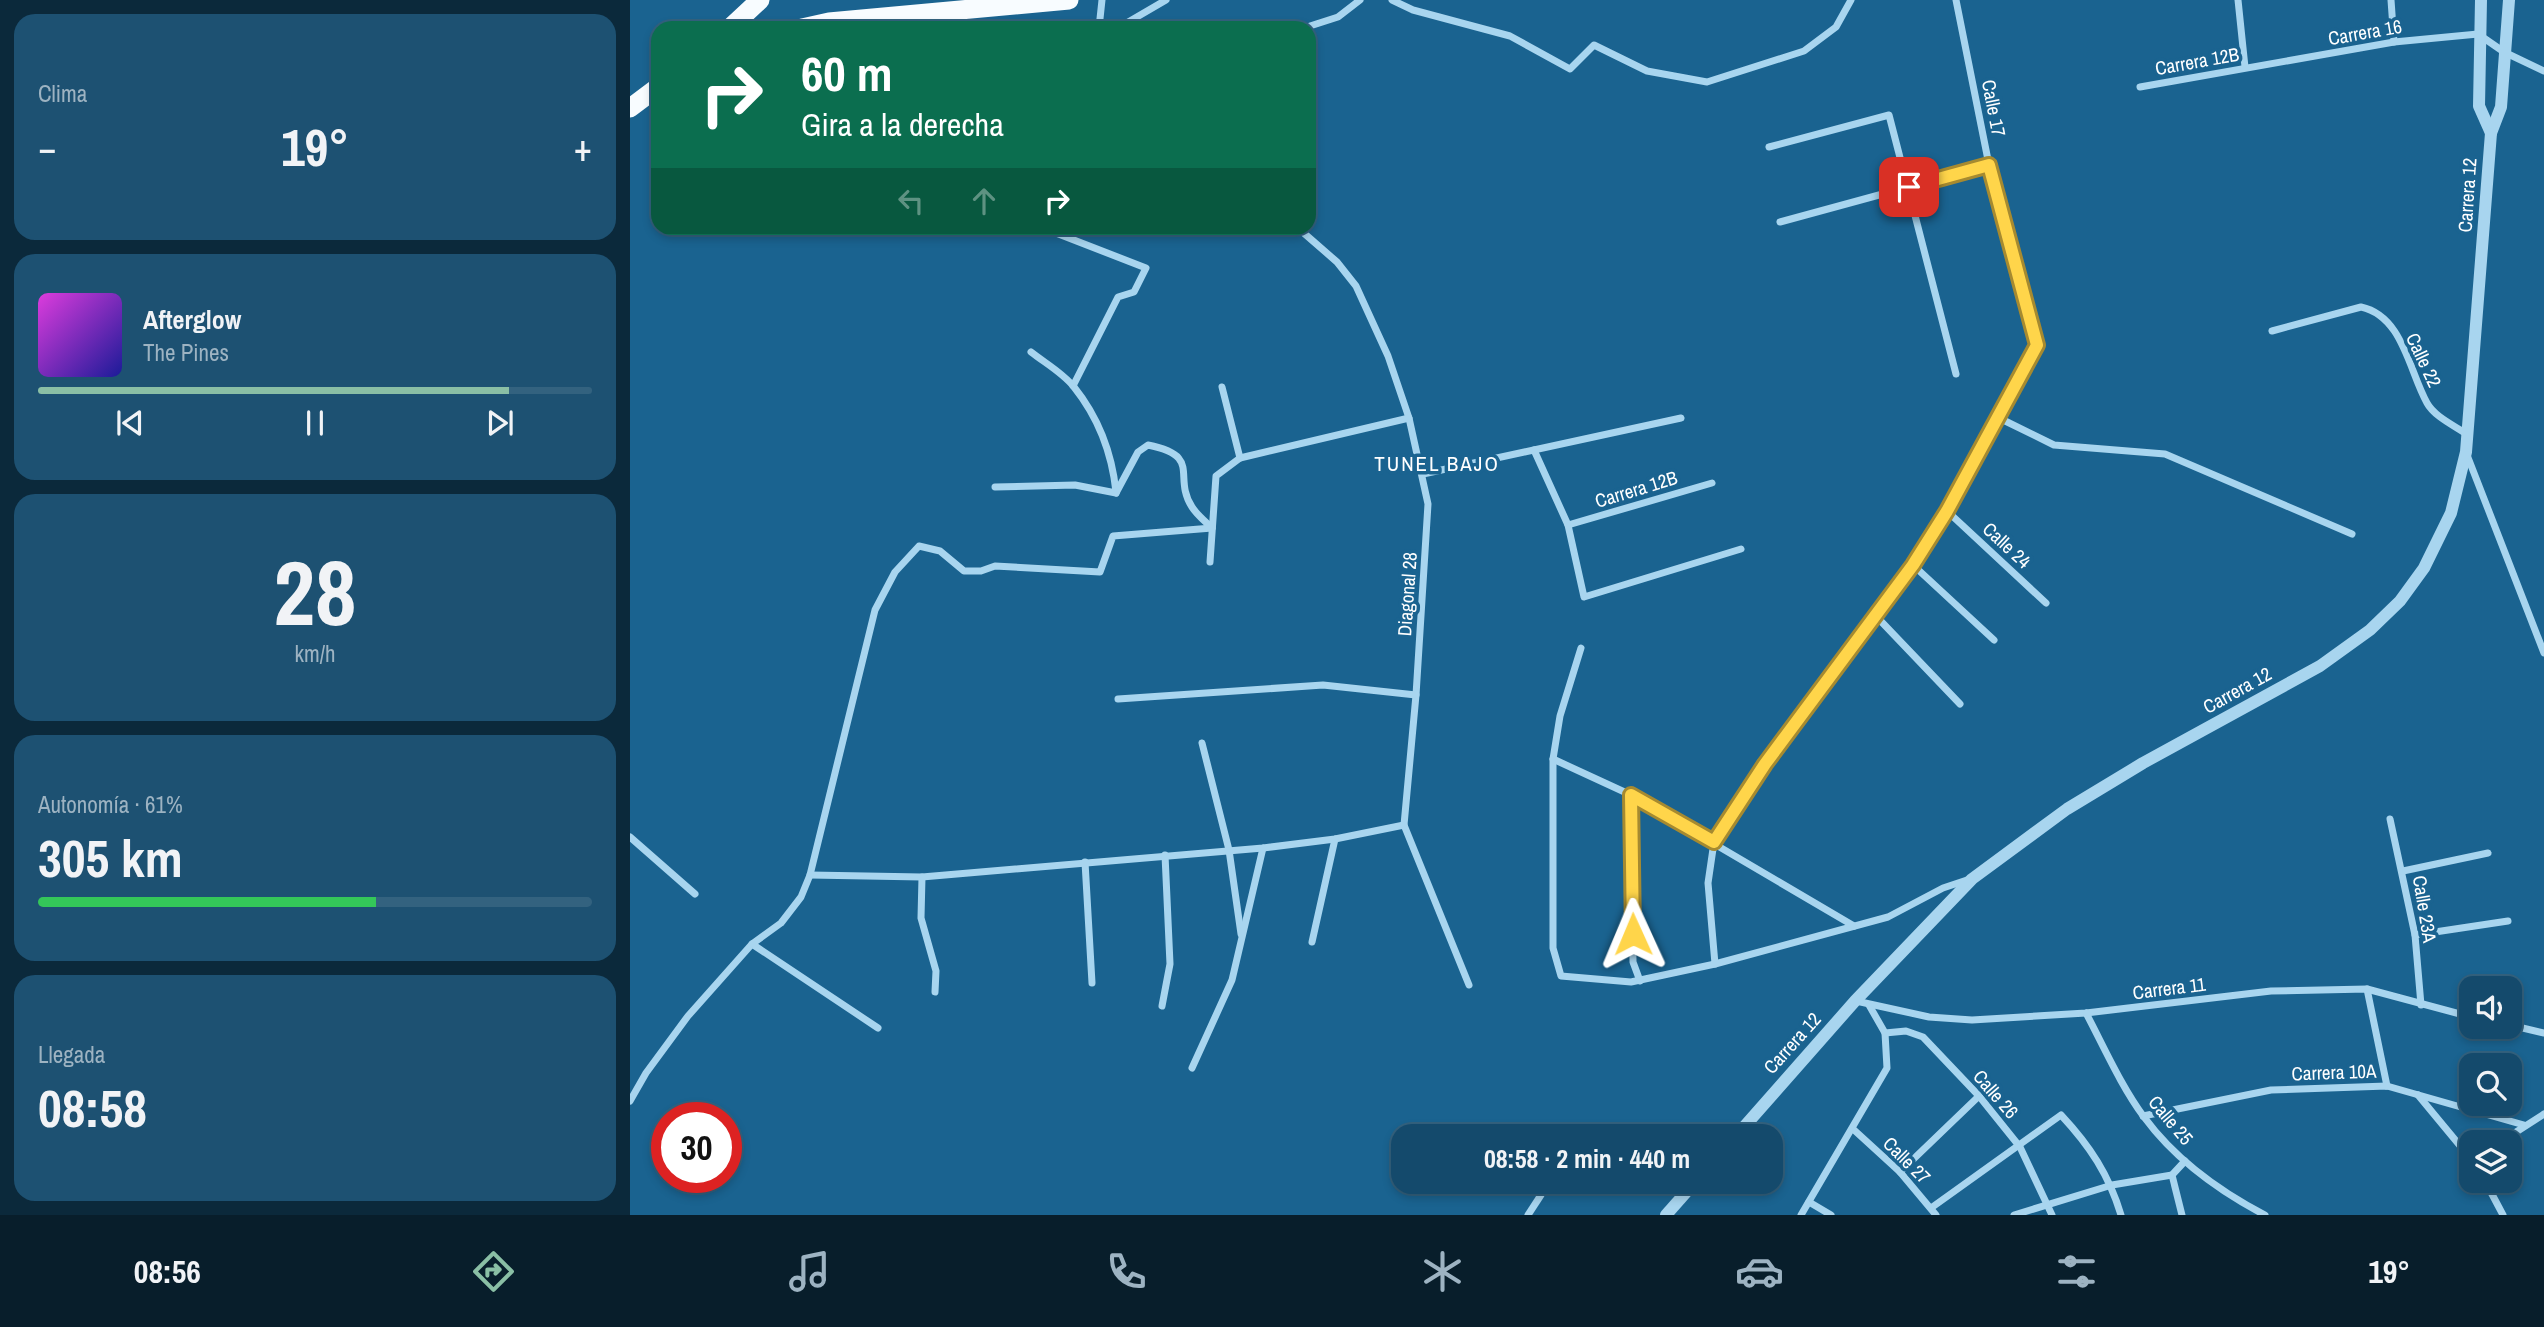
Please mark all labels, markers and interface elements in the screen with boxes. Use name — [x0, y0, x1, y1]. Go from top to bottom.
street label: Carrera 16 — [2326, 13, 2404, 51]
text: 60 m — [801, 40, 893, 106]
street label: Carrera 12B — [2153, 41, 2241, 81]
icon: right — [686, 49, 777, 140]
street label: Calle 17 — [1976, 77, 2012, 139]
text: Clima — [38, 78, 87, 109]
text: Gira a la derecha — [801, 103, 1004, 146]
text: 19° — [281, 112, 349, 182]
text: − — [38, 122, 56, 173]
text: + — [574, 122, 592, 173]
pin — [1879, 157, 1939, 217]
street label: Carrera 12 — [2451, 157, 2483, 233]
icon: arrive — [1890, 168, 1928, 206]
icon: left — [892, 182, 930, 220]
icon: ahead — [965, 182, 1003, 220]
icon: right — [1038, 182, 1076, 220]
text: Afterglow — [143, 302, 241, 337]
street label: Calle 22 — [2400, 329, 2448, 391]
text: The Pines — [143, 337, 229, 368]
icon: previous — [111, 404, 149, 442]
icon: pause — [296, 404, 334, 442]
icon: next — [481, 404, 519, 442]
district label: TUNEL BAJO — [1374, 449, 1500, 478]
street label: Carrera 12B — [1592, 464, 1680, 514]
street label: Calle 24 — [1977, 516, 2037, 574]
text: 28 — [274, 531, 357, 653]
street label: Diagonal 28 — [1391, 551, 1423, 637]
text: km/h — [295, 638, 335, 669]
street label: Carrera 12 — [2198, 661, 2276, 719]
text: Autonomía · 61% — [38, 789, 183, 820]
text: 305 km — [38, 823, 183, 893]
street label: Calle 23A — [2407, 874, 2443, 945]
position arrow — [1596, 897, 1670, 971]
street label: Carrera 11 — [2131, 971, 2207, 1005]
map controls — [2459, 976, 2522, 1193]
button: sound — [2459, 976, 2522, 1039]
street label: Carrera 12 — [1757, 1007, 1827, 1079]
text: Llegada — [38, 1039, 105, 1070]
button: search — [2459, 1053, 2522, 1116]
street label: Carrera 10A — [2291, 1058, 2377, 1086]
street label: Calle 26 — [1967, 1064, 2025, 1124]
text: 08:58 — [38, 1073, 147, 1143]
street label: Calle 25 — [2143, 1090, 2200, 1151]
speed limit sign: 30 — [651, 1102, 742, 1193]
button: layers — [2459, 1130, 2522, 1193]
street label: Calle 27 — [1878, 1131, 1937, 1190]
text: 08:58 · 2 min · 440 m — [1484, 1141, 1690, 1176]
icon: directions — [469, 1247, 518, 1296]
icon: music — [785, 1247, 834, 1296]
icon: phone — [1102, 1247, 1151, 1296]
icon: climate — [1418, 1247, 1467, 1296]
icon: car — [1735, 1247, 1784, 1296]
icon: filters — [2052, 1247, 2101, 1296]
text: 08:56 — [134, 1250, 201, 1293]
text: 19° — [2368, 1250, 2410, 1293]

